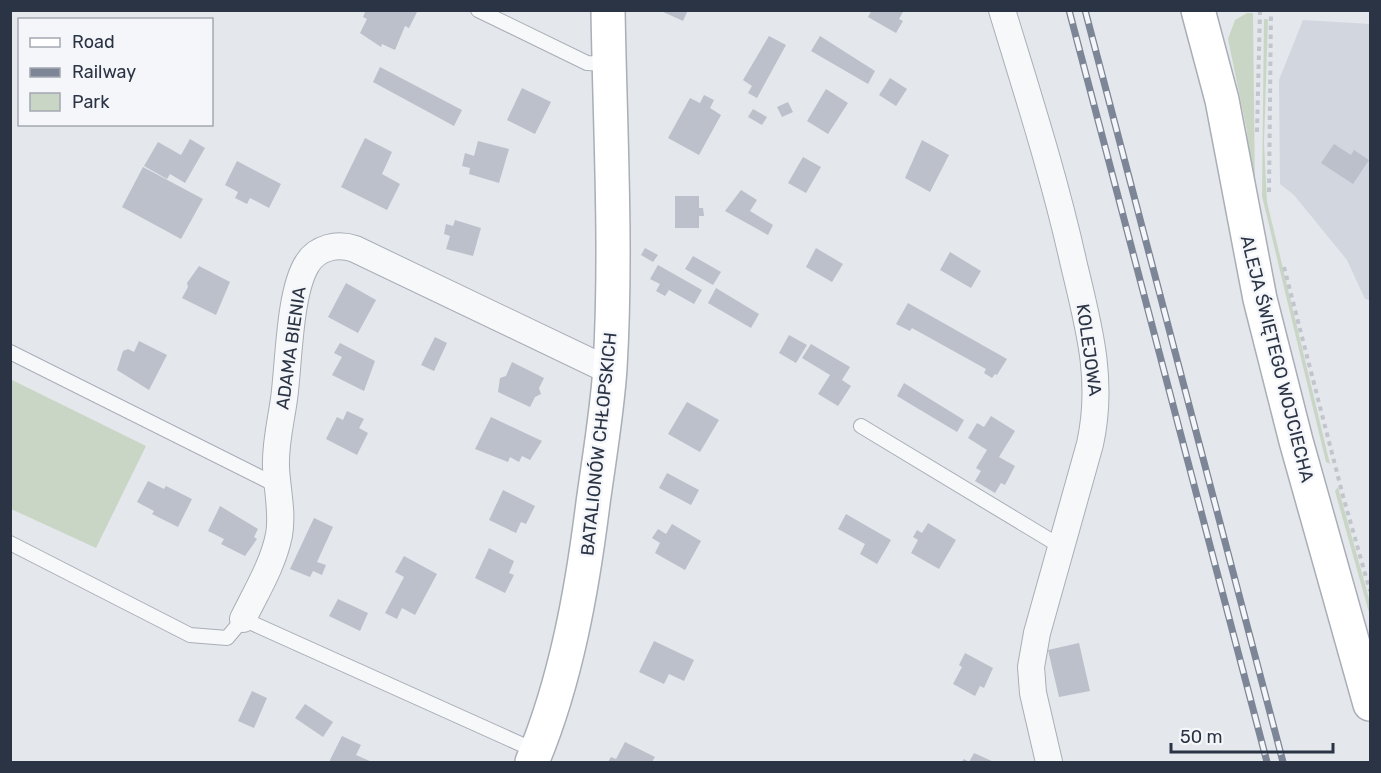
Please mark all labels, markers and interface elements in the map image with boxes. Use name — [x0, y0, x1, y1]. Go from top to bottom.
legend — [18, 18, 213, 126]
text: Road — [72, 31, 115, 53]
text: Railway — [72, 61, 136, 83]
text: Park — [72, 91, 110, 113]
street label: ALEJA ŚWIĘTEGO WOJCIECHA — [1236, 233, 1318, 485]
street label: ADAMA BIENIA — [271, 285, 311, 411]
street label: KOLEJOWA — [1072, 302, 1106, 398]
street label: BATALIONÓW CHŁOPSKICH — [576, 331, 622, 557]
scale bar — [1171, 716, 1333, 754]
text: 50 m — [1180, 726, 1223, 748]

